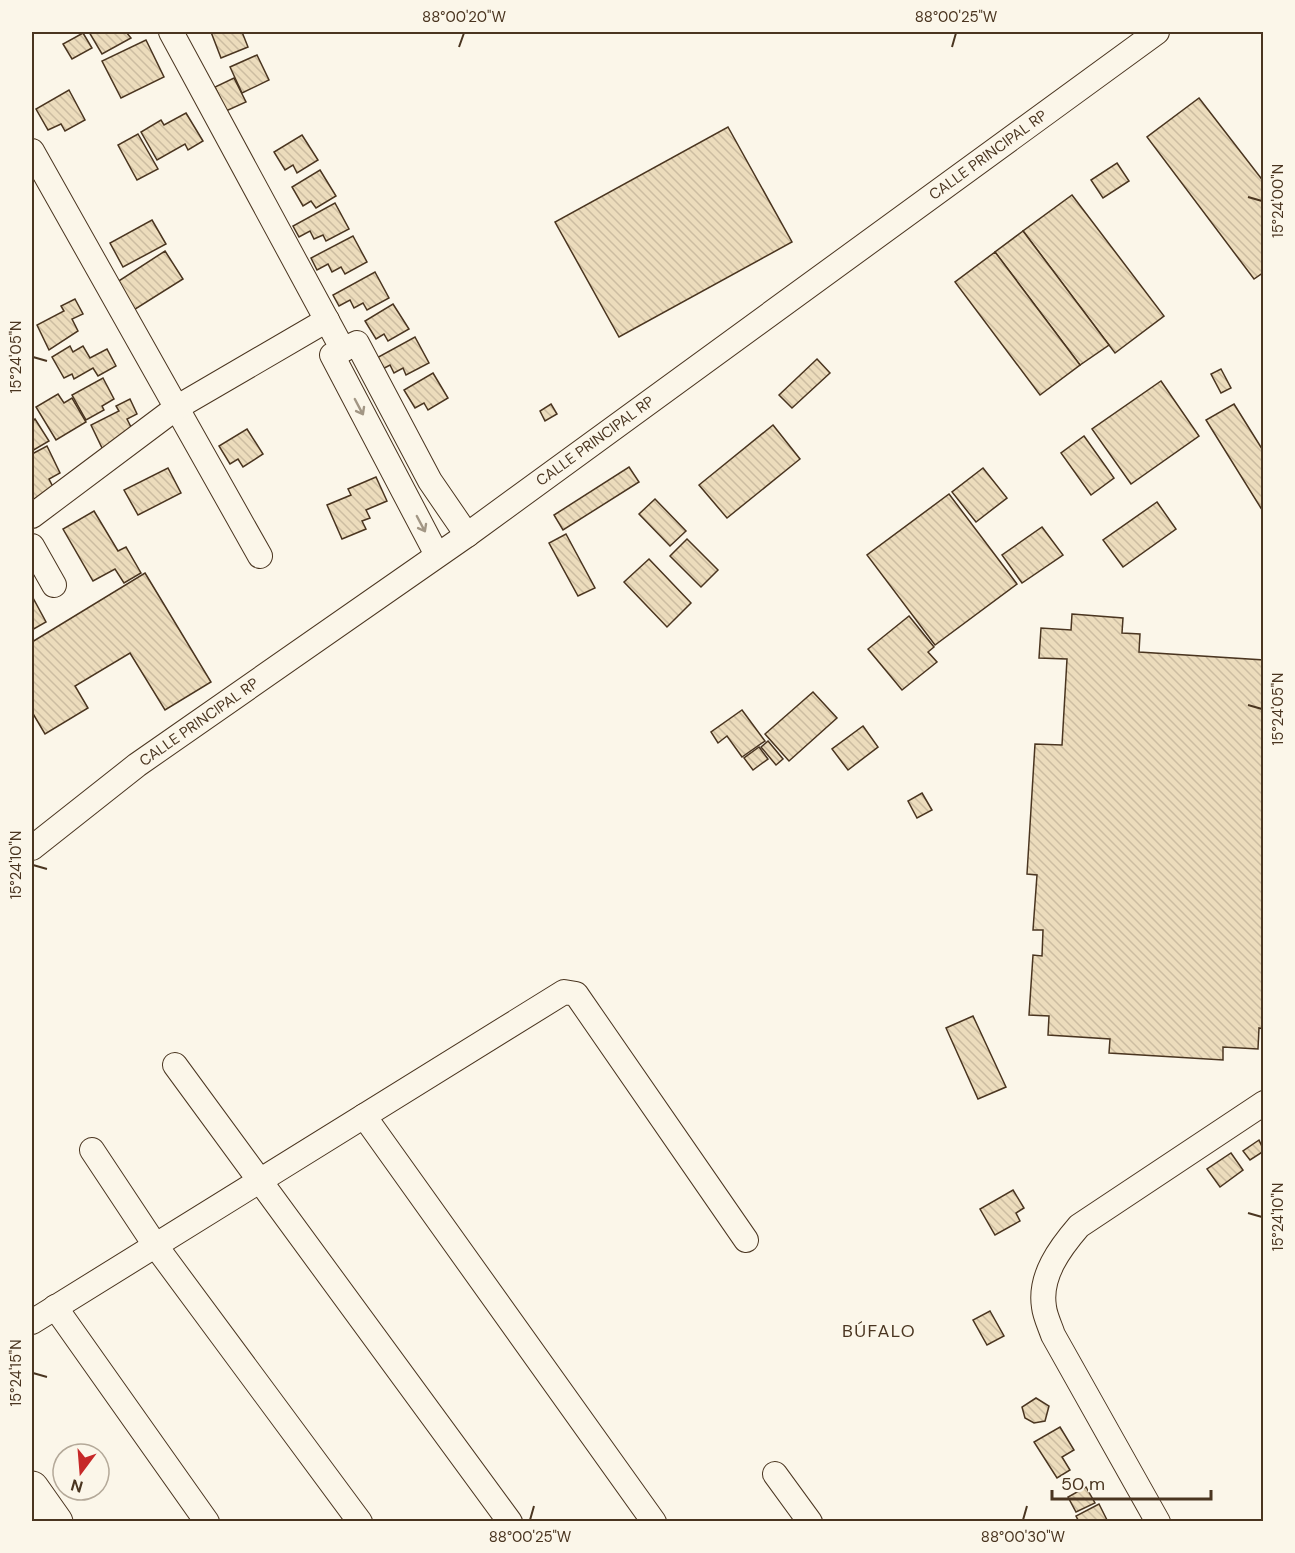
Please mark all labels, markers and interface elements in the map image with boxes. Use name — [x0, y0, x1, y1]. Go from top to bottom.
text: 88°00'20"W — [422, 7, 506, 27]
text: 88°00'25"W — [915, 7, 998, 27]
street label: CALLE PRINCIPAL RP — [925, 105, 1051, 205]
text: 15°24'00"N — [1268, 164, 1288, 238]
text: 15°24'05"N — [6, 321, 26, 393]
street label: CALLE PRINCIPAL RP — [532, 391, 658, 491]
one-way arrow — [353, 398, 365, 415]
one-way arrow — [416, 515, 427, 533]
street label: CALLE PRINCIPAL RP — [135, 673, 263, 771]
text: 15°24'05"N — [1268, 673, 1288, 745]
text: 15°24'10"N — [6, 831, 26, 899]
text: 15°24'10"N — [1268, 1183, 1288, 1251]
district label: BÚFALO — [842, 1319, 916, 1343]
text: 15°24'15"N — [6, 1339, 26, 1407]
north arrow — [51, 1442, 111, 1502]
scale bar — [1052, 1463, 1211, 1501]
text: 50 m — [1061, 1472, 1105, 1496]
text: N — [68, 1474, 86, 1498]
text: 88°00'25"W — [489, 1527, 572, 1547]
text: 88°00'30"W — [981, 1527, 1066, 1547]

